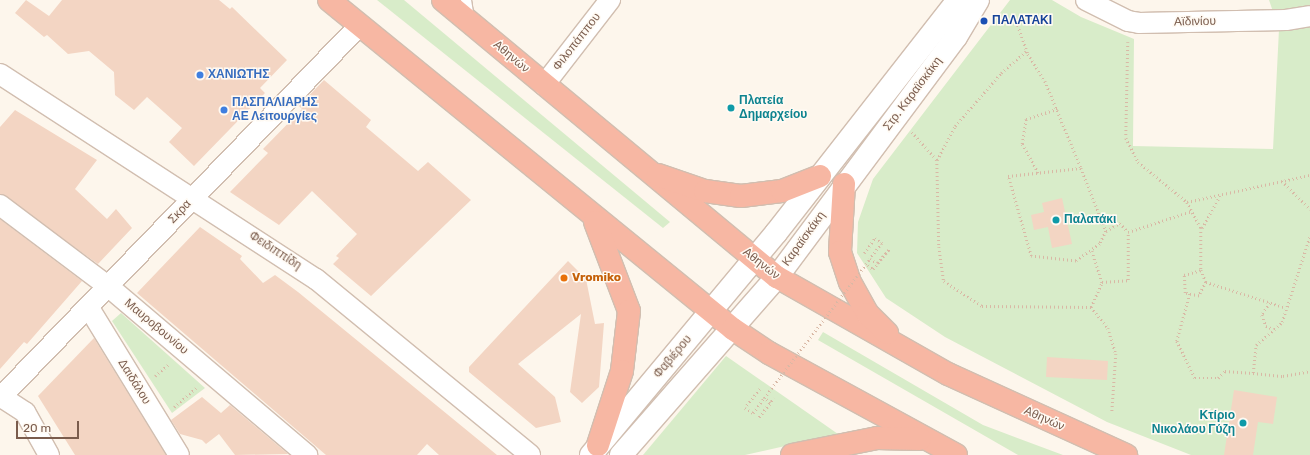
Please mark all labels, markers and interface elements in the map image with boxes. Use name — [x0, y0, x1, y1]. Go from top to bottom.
street label: Φιλοπάππου — [550, 10, 604, 74]
place label: ΠΑΛΑΤΑΚΙ — [992, 14, 1052, 28]
street label: Αϊδινίου — [1174, 14, 1216, 30]
marker: ΠΑΛΑΤΑΚΙ — [979, 16, 989, 26]
street label: Αθηνών — [490, 38, 532, 76]
street label: Στρ. Καραϊσκάκη — [881, 54, 945, 134]
place label: ΧΑΝΙΩΤΗΣ — [208, 68, 269, 82]
marker: ΧΑΝΙΩΤΗΣ — [195, 70, 205, 80]
place label: Πλατεία Δημαρχείου — [739, 94, 807, 122]
place label: ΠΑΣΠΑΛΙΑΡΗΣ ΑΕ Λειτουργίες — [232, 96, 318, 124]
marker: Πλατεία Δημαρχείου — [726, 103, 736, 113]
marker: ΠΑΣΠΑΛΙΑΡΗΣ ΑΕ Λειτουργίες — [219, 105, 229, 115]
street label: Σκρα — [165, 197, 195, 227]
street label: Καραϊσκάκη — [779, 209, 829, 269]
place label: Παλατάκι — [1064, 213, 1116, 227]
marker: Παλατάκι — [1051, 215, 1061, 225]
street label: Φειδιππίδη — [246, 229, 304, 273]
street label: Αθηνών — [740, 245, 782, 283]
place label: Vromiko — [572, 271, 621, 285]
marker: Vromiko — [559, 273, 569, 283]
street label: Μαυροβουνίου — [121, 296, 191, 358]
street label: Φαβιέρου — [651, 333, 695, 381]
street label: Δαιδάλου — [115, 357, 153, 407]
street label: Αθηνών — [1022, 404, 1066, 434]
place label: Κτίριο Νικολάου Γύζη — [1152, 409, 1235, 437]
scale bar — [18, 413, 81, 439]
marker: Κτίριο Νικολάου Γύζη — [1238, 418, 1248, 428]
text: 20 m — [23, 421, 51, 435]

